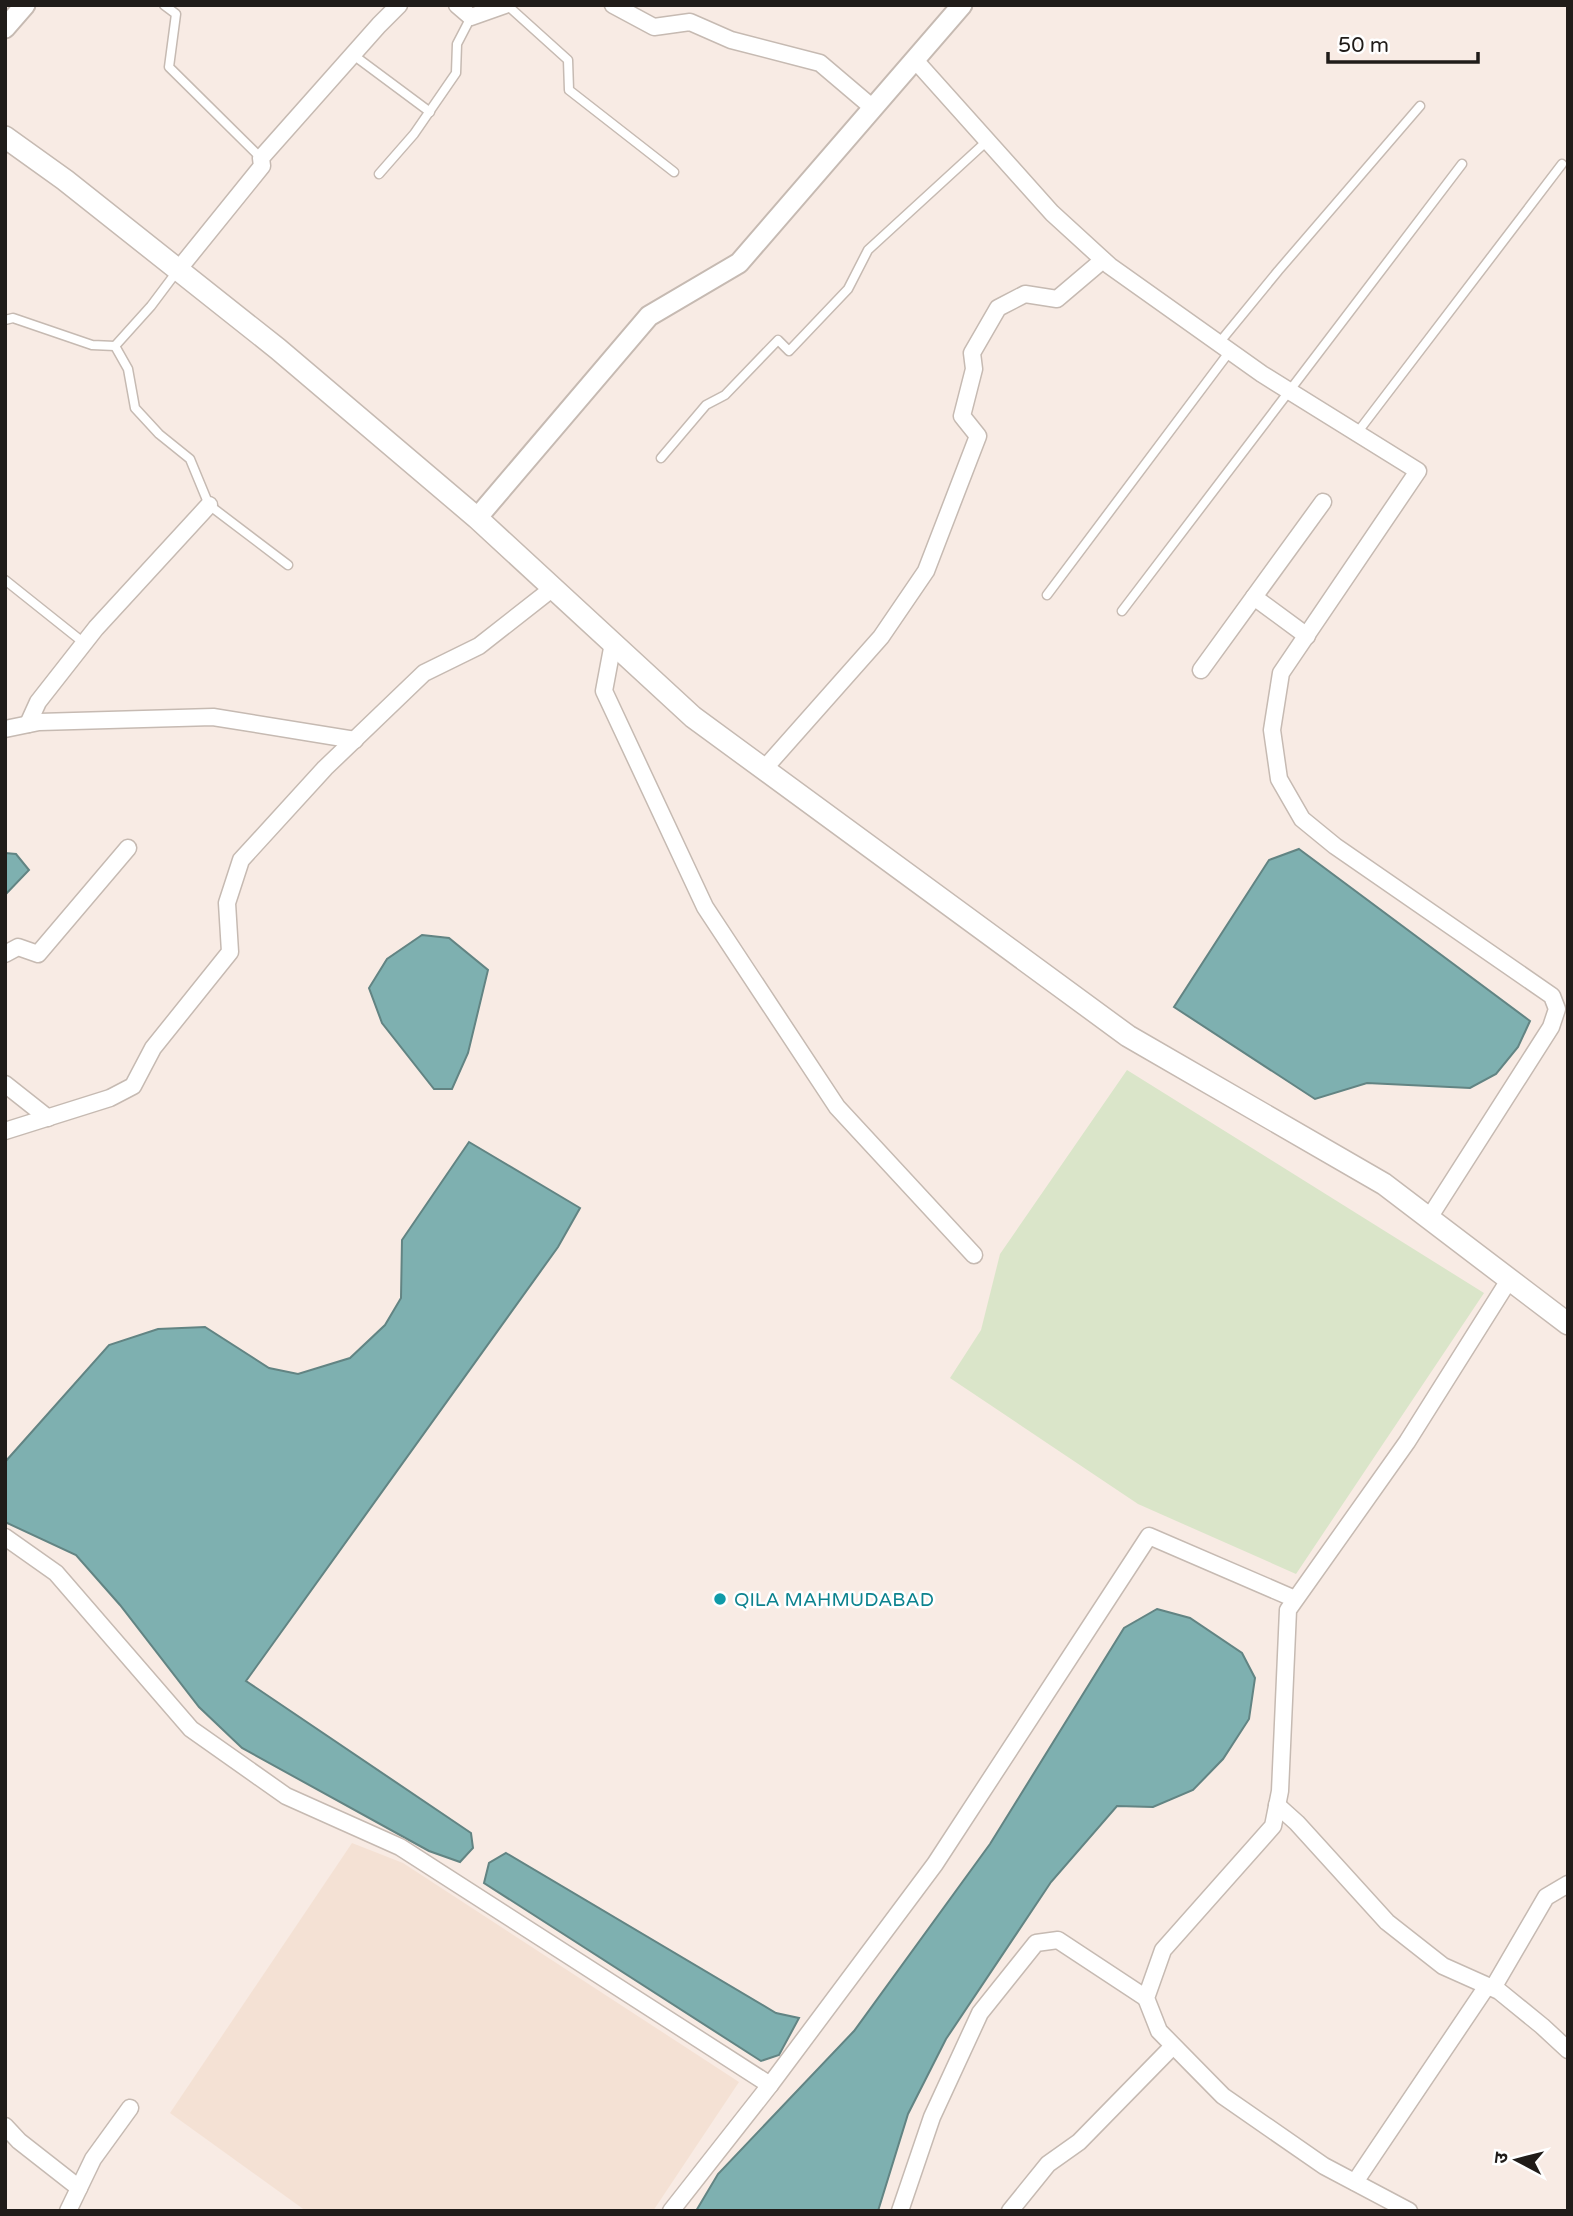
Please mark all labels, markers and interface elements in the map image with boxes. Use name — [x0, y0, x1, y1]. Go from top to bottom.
scale bar — [1328, 21, 1478, 65]
text: 50 m — [1338, 33, 1389, 58]
place label: QILA MAHMUDABAD — [734, 1589, 934, 1611]
marker: QILA MAHMUDABAD — [712, 1591, 728, 1607]
north arrow — [1482, 2125, 1552, 2195]
text: उ — [1490, 2150, 1513, 2165]

